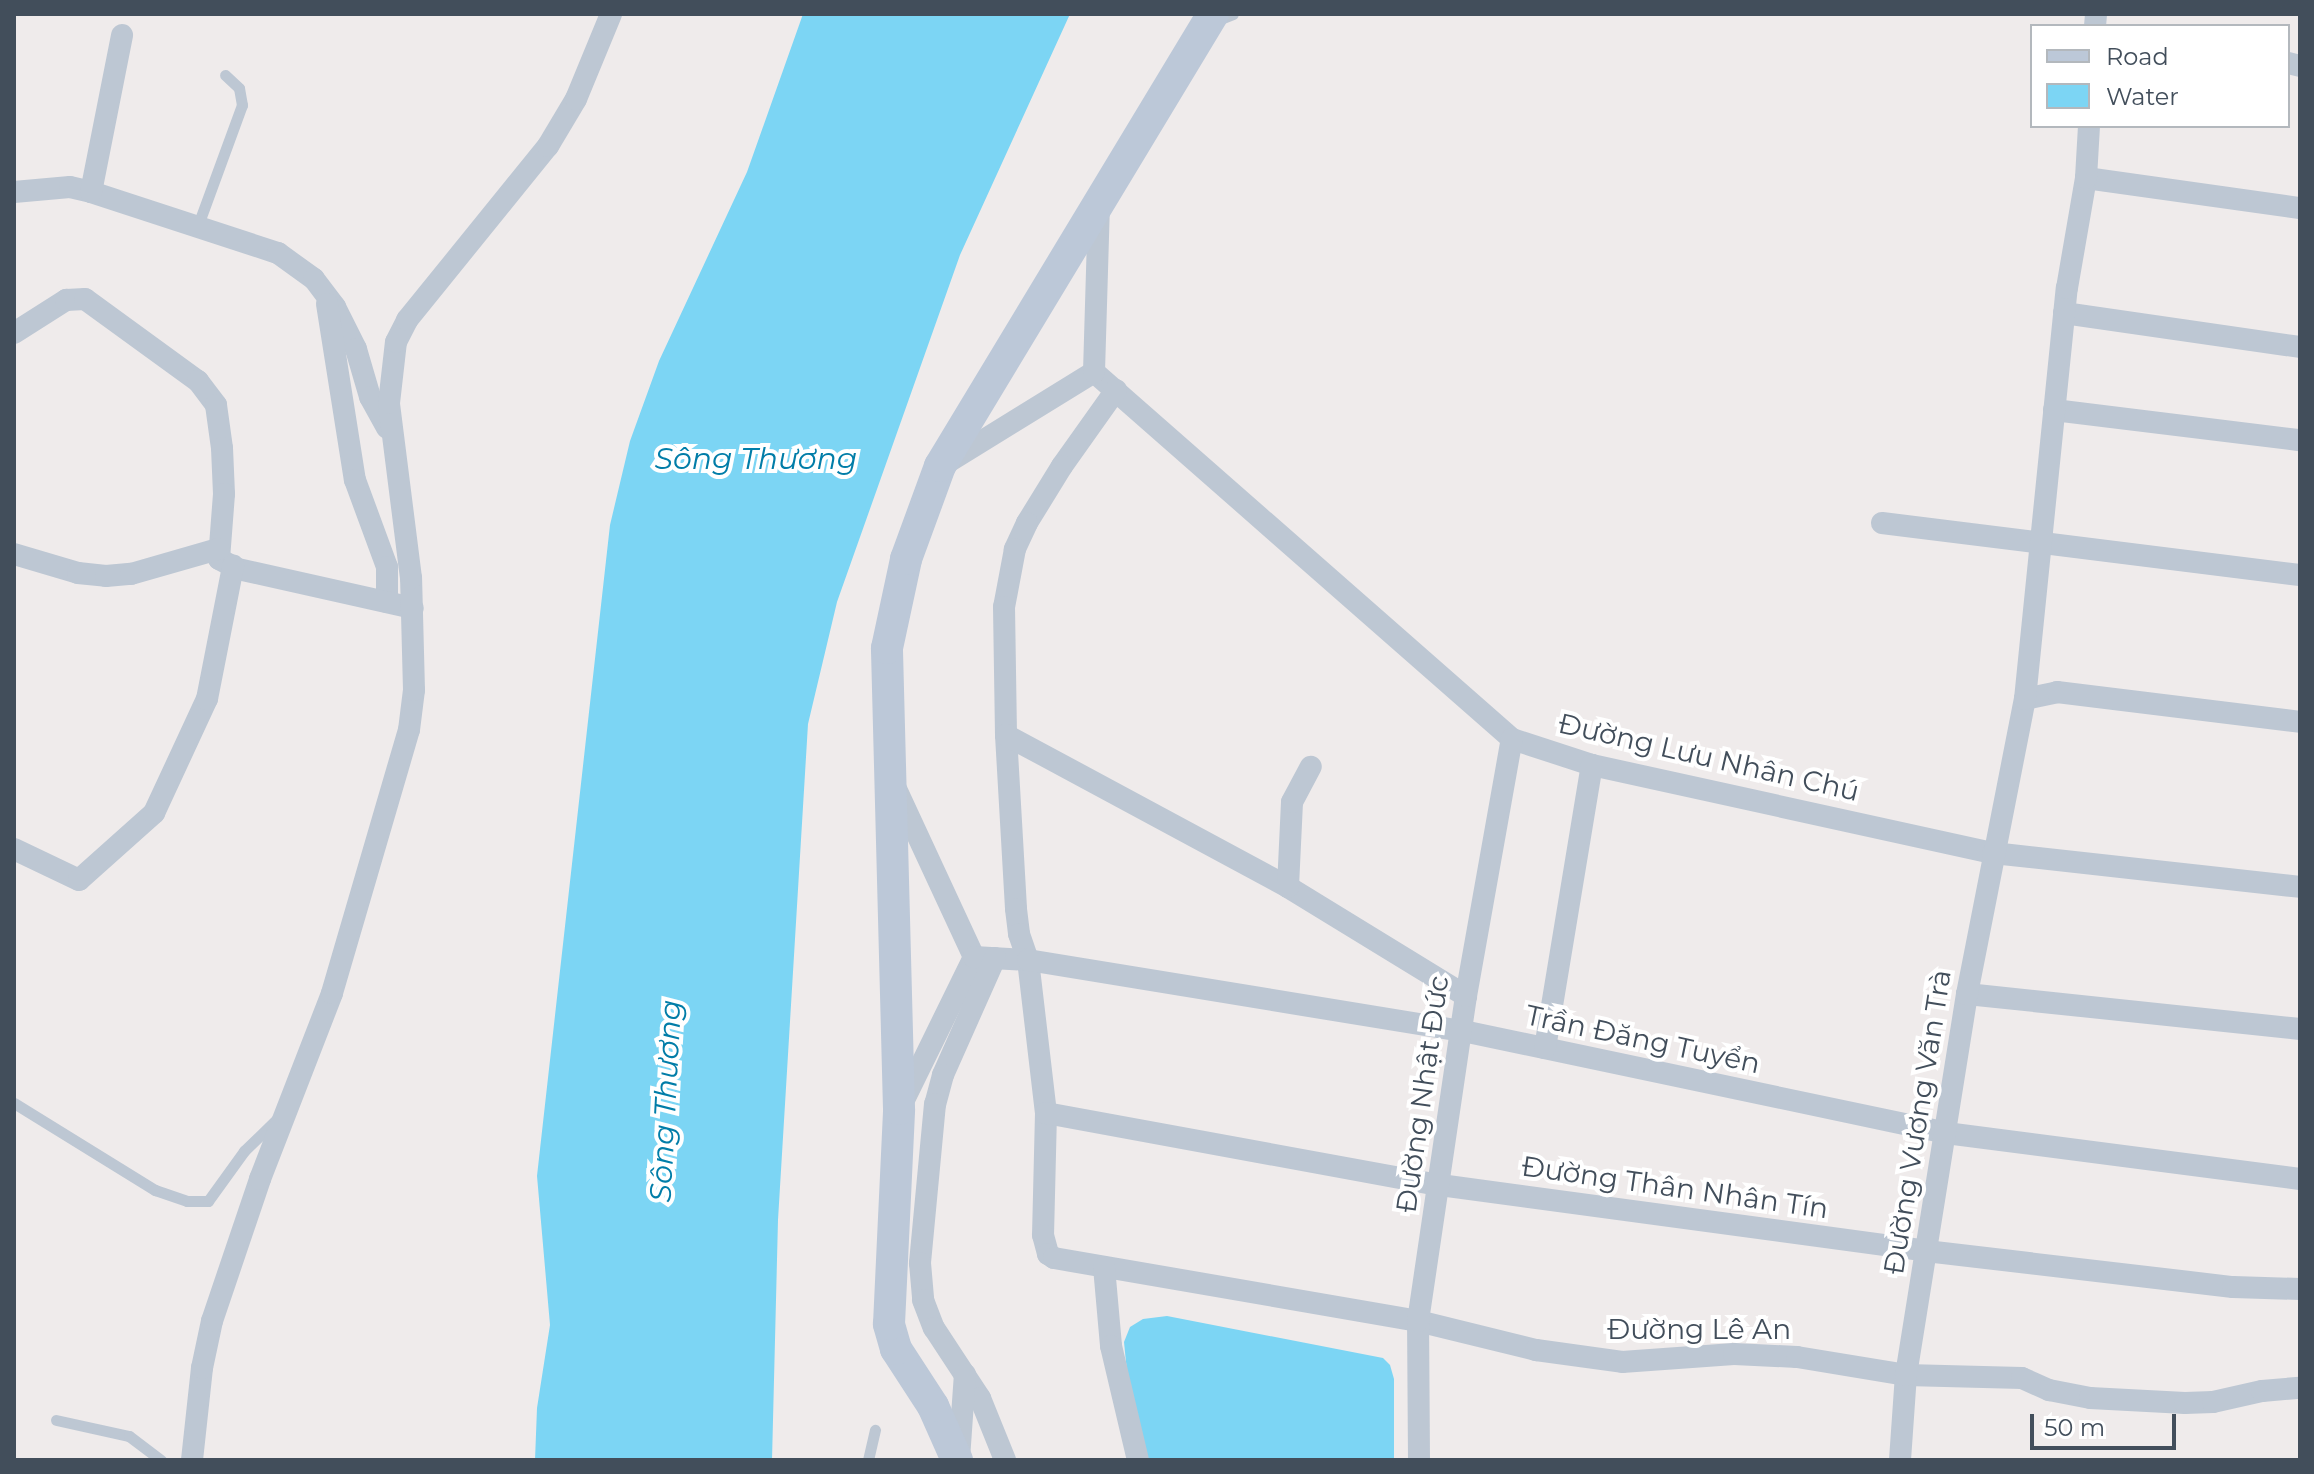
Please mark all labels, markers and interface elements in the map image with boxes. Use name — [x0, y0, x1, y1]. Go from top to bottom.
legend — [2030, 24, 2290, 128]
text: Road — [2106, 42, 2169, 71]
text: Water — [2106, 82, 2179, 111]
water label: Sông Thương — [655, 441, 857, 477]
street label: Đường Lưu Nhân Chú — [1555, 706, 1863, 808]
street label: Đường Vương Văn Trà — [1876, 967, 1958, 1277]
street label: Đường Nhật Đức — [1389, 973, 1455, 1215]
street label: Trần Đăng Tuyển — [1523, 998, 1763, 1080]
water label: Sông Thương — [643, 999, 689, 1203]
street label: Đường Thân Nhân Tín — [1519, 1149, 1831, 1225]
street label: Đường Lê An — [1607, 1312, 1791, 1346]
scale bar — [2034, 1398, 2180, 1448]
text: 50 m — [2044, 1413, 2105, 1442]

